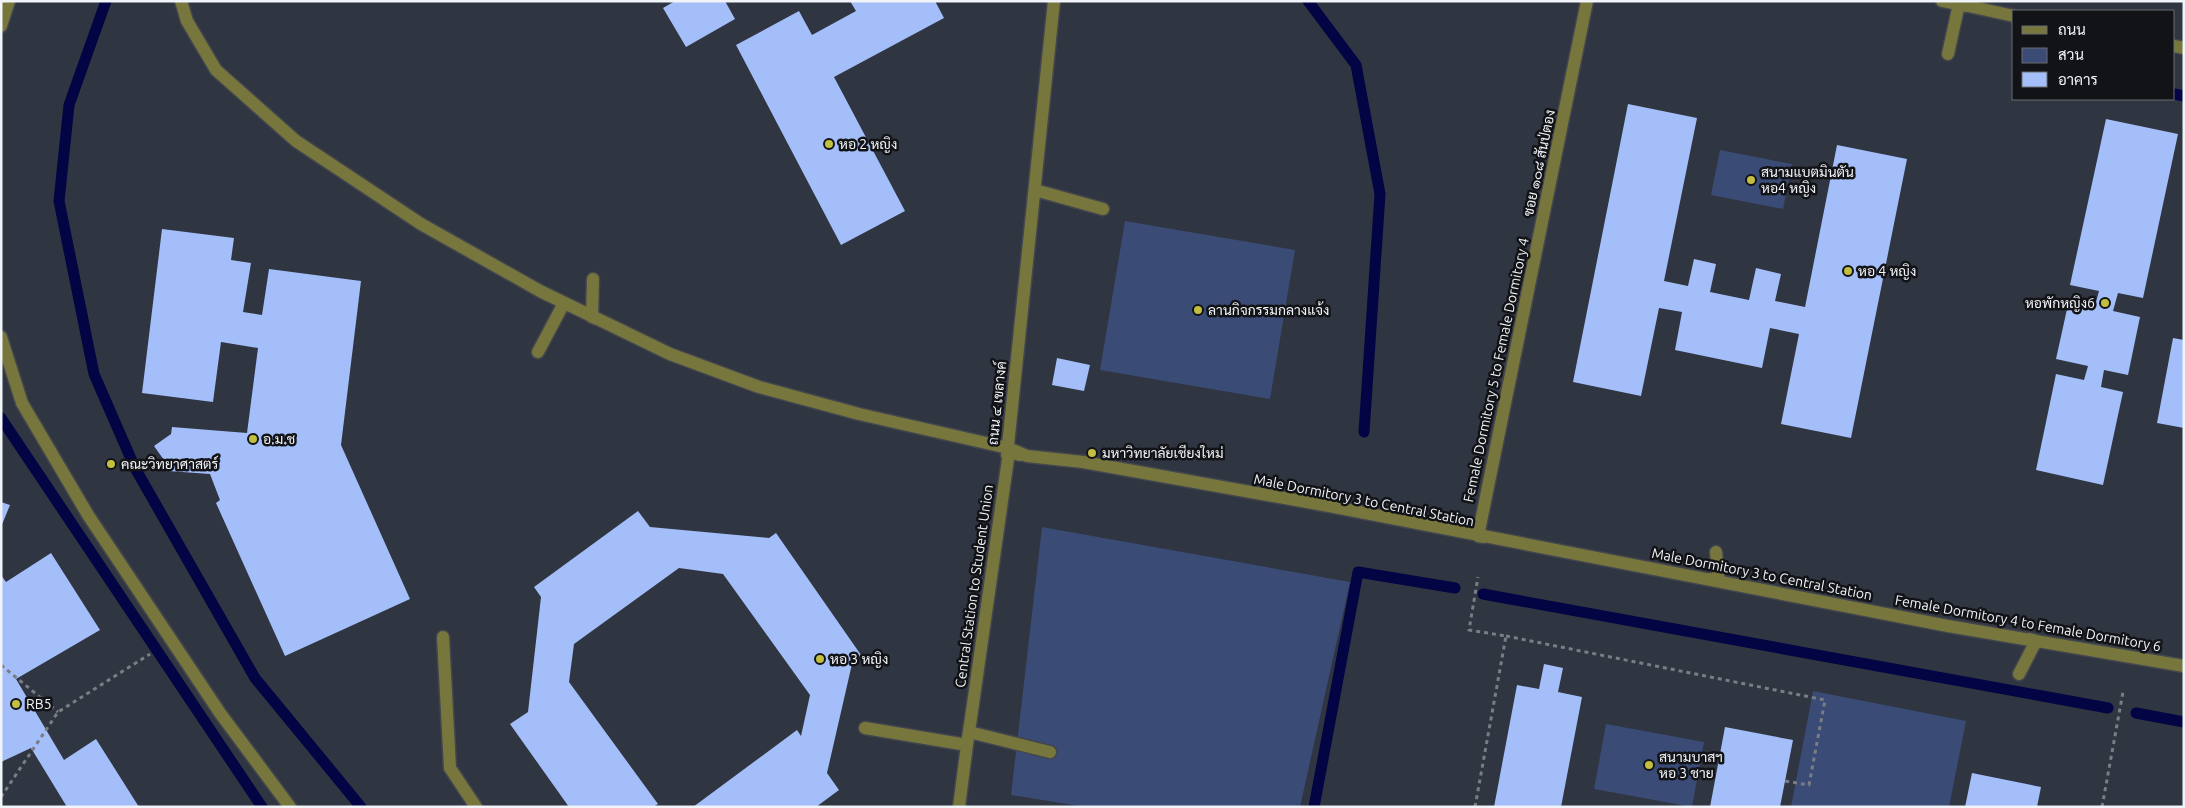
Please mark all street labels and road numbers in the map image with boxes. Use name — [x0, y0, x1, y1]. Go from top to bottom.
street label: ซอย ๑๐๘ สันป่ตอง — [1520, 108, 1558, 218]
street label: Female Dormitory 5 to Female Dormitory 4 — [1460, 236, 1532, 504]
street label: ถนน ๔ เขลางค์ — [984, 360, 1009, 446]
street label: Male Dormitory 3 to Central Station — [1252, 471, 1476, 529]
street label: Central Station to Student Union — [952, 483, 996, 689]
street label: Male Dormitory 3 to Central Station — [1650, 545, 1874, 603]
street label: Female Dormitory 4 to Female Dormitory 6 — [1894, 592, 2162, 654]

